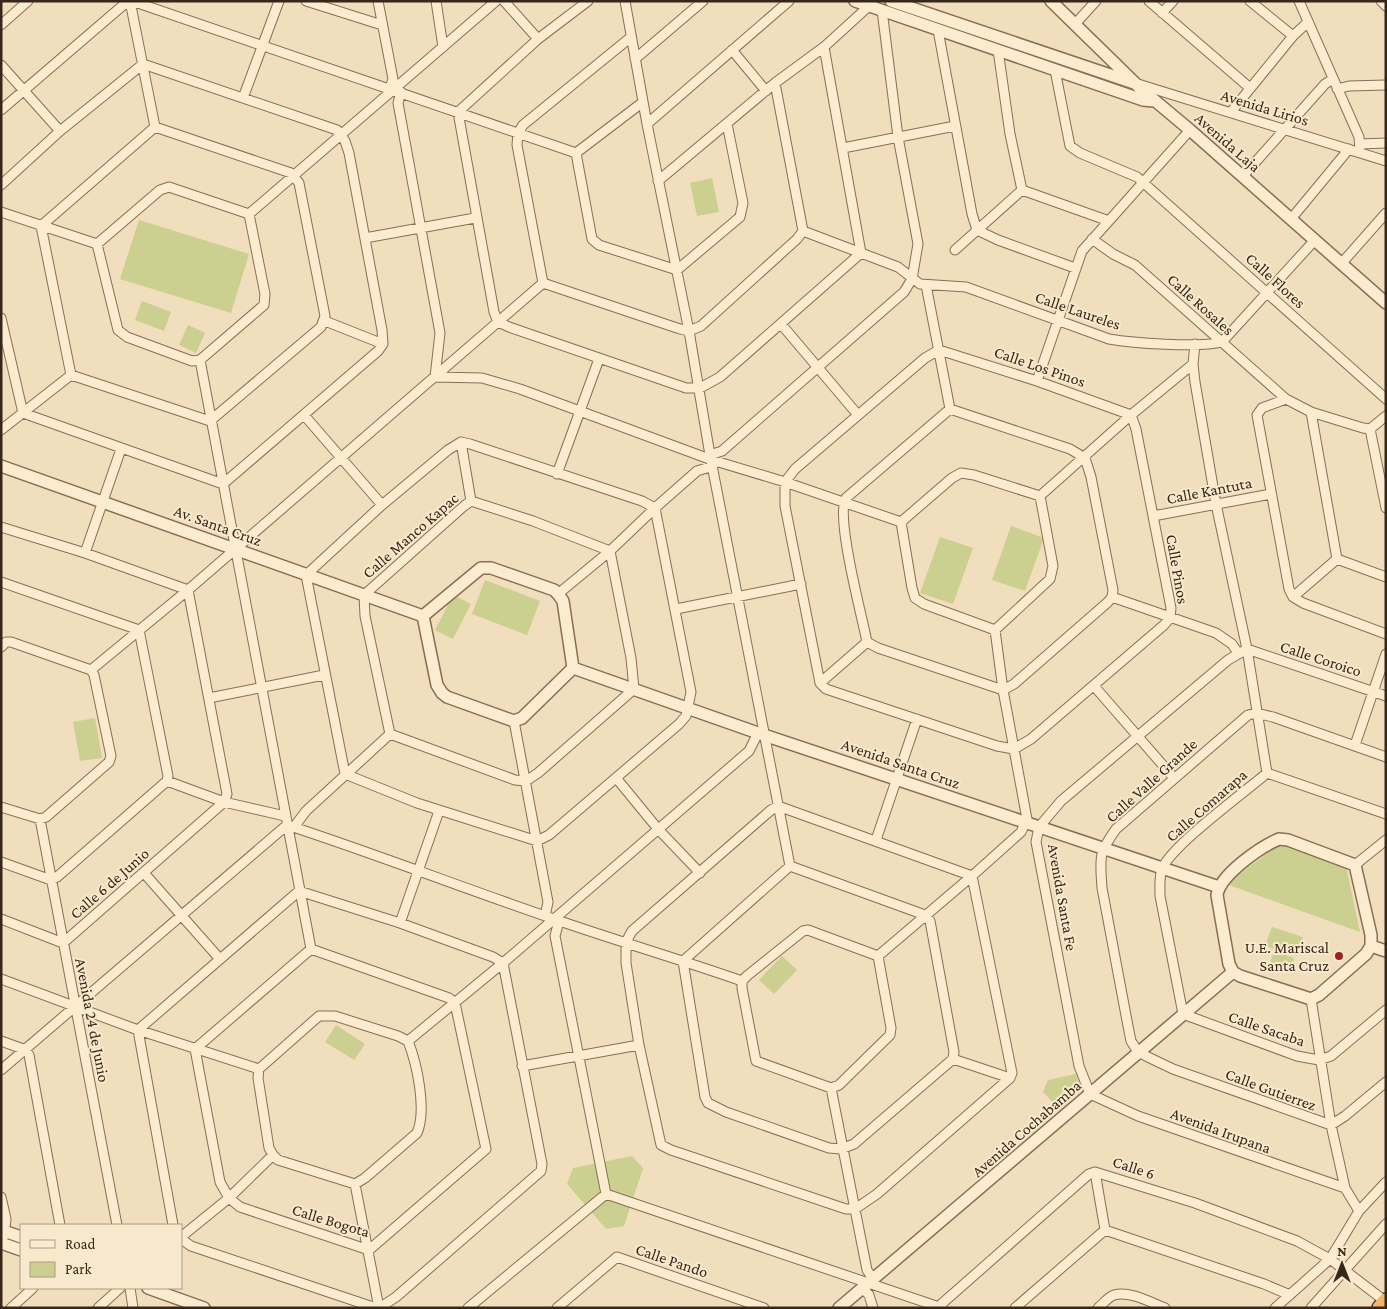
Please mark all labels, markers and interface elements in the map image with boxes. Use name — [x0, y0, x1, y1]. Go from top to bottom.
street label: Avenida Lirios — [1219, 86, 1311, 129]
street label: Avenida Laja — [1191, 109, 1264, 177]
street label: Calle Flores — [1243, 249, 1309, 311]
street label: Calle Rosales — [1164, 270, 1237, 338]
street label: Calle Laureles — [1033, 288, 1123, 333]
street label: Calle Los Pinos — [992, 343, 1088, 390]
street label: Calle Kantuta — [1165, 474, 1254, 507]
street label: Calle Manco Kapac — [359, 489, 462, 582]
street label: Av. Santa Cruz — [172, 502, 264, 549]
street label: Calle Pinos — [1163, 533, 1192, 605]
street label: Calle Coroico — [1278, 637, 1364, 680]
street label: Avenida Santa Cruz — [839, 735, 962, 792]
street label: Calle Valle Grande — [1102, 735, 1200, 826]
street label: Calle Comarapa — [1163, 765, 1251, 846]
street label: Avenida Santa Fe — [1045, 842, 1080, 952]
street label: Calle 6 de Junio — [66, 845, 153, 923]
place label: U.E. Mariscal Santa Cruz — [1245, 939, 1329, 974]
marker: U.E. Mariscal Santa Cruz — [1333, 950, 1345, 962]
street label: Avenida 24 de Junio — [71, 957, 113, 1084]
street label: Calle Sacaba — [1226, 1007, 1308, 1050]
street label: Calle Gutierrez — [1223, 1065, 1319, 1114]
street label: Avenida Cochabamba — [968, 1076, 1085, 1180]
street label: Avenida Irupana — [1168, 1104, 1274, 1158]
street label: Calle 6 — [1111, 1153, 1157, 1182]
street label: Calle Bogota — [290, 1201, 372, 1241]
legend — [20, 1224, 182, 1289]
text: Road — [65, 1236, 96, 1252]
north arrow — [1317, 1239, 1367, 1289]
street label: Calle Pando — [633, 1240, 710, 1281]
text: N — [1337, 1243, 1347, 1259]
text: Park — [65, 1261, 92, 1277]

